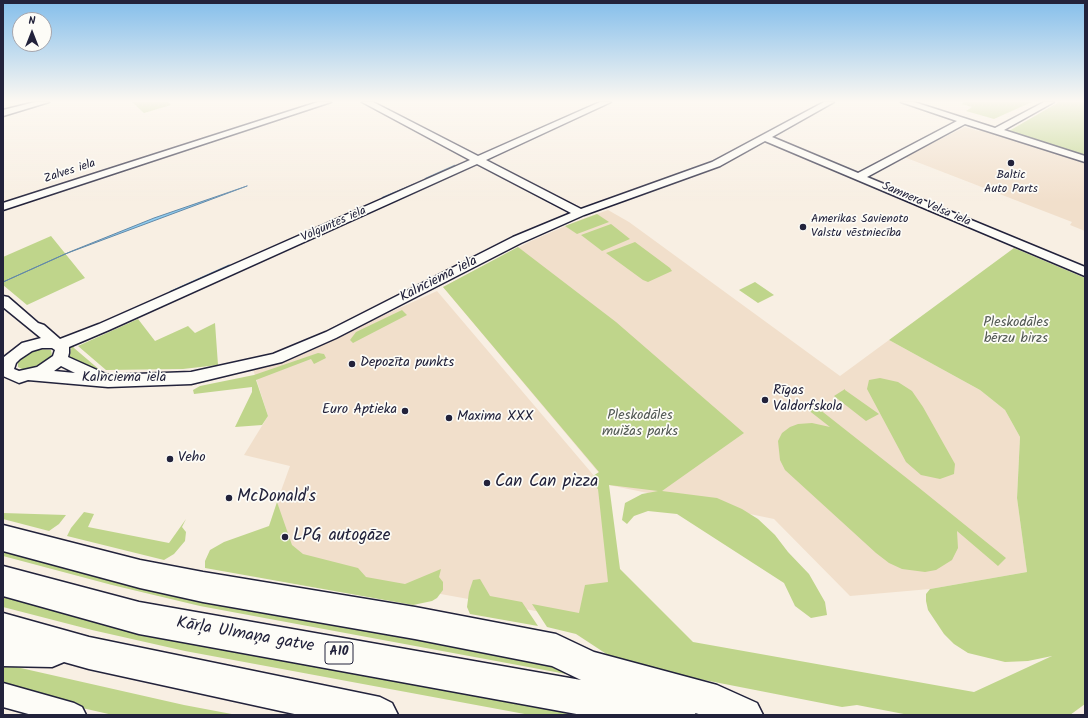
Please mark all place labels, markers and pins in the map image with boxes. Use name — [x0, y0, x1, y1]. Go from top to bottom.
marker: Baltic Auto Parts — [1006, 158, 1016, 168]
place label: Baltic Auto Parts — [984, 169, 1038, 197]
place label: Amerikas Savienoto Valstu vēstniecība — [811, 213, 908, 241]
marker: Amerikas Savienoto Valstu vēstniecība — [798, 222, 808, 232]
place label: Depozīta punkts — [360, 356, 454, 372]
marker: Depozīta punkts — [347, 359, 357, 369]
place label: Rīgas Valdorfskola — [773, 384, 843, 416]
marker: Rīgas Valdorfskola — [760, 395, 770, 405]
place label: Euro Aptieka — [322, 403, 397, 419]
marker: Euro Aptieka — [400, 406, 410, 416]
place label: Maxima XXX — [457, 410, 533, 426]
marker: Maxima XXX — [444, 413, 454, 423]
place label: Veho — [178, 451, 206, 467]
marker: Veho — [165, 454, 175, 464]
place label: Can Can pizza — [495, 473, 598, 493]
marker: Can Can pizza — [482, 478, 492, 488]
place label: McDonald's — [237, 488, 316, 508]
marker: McDonald's — [224, 493, 234, 503]
place label: LPG autogāze — [293, 527, 390, 547]
marker: LPG autogāze — [280, 532, 290, 542]

